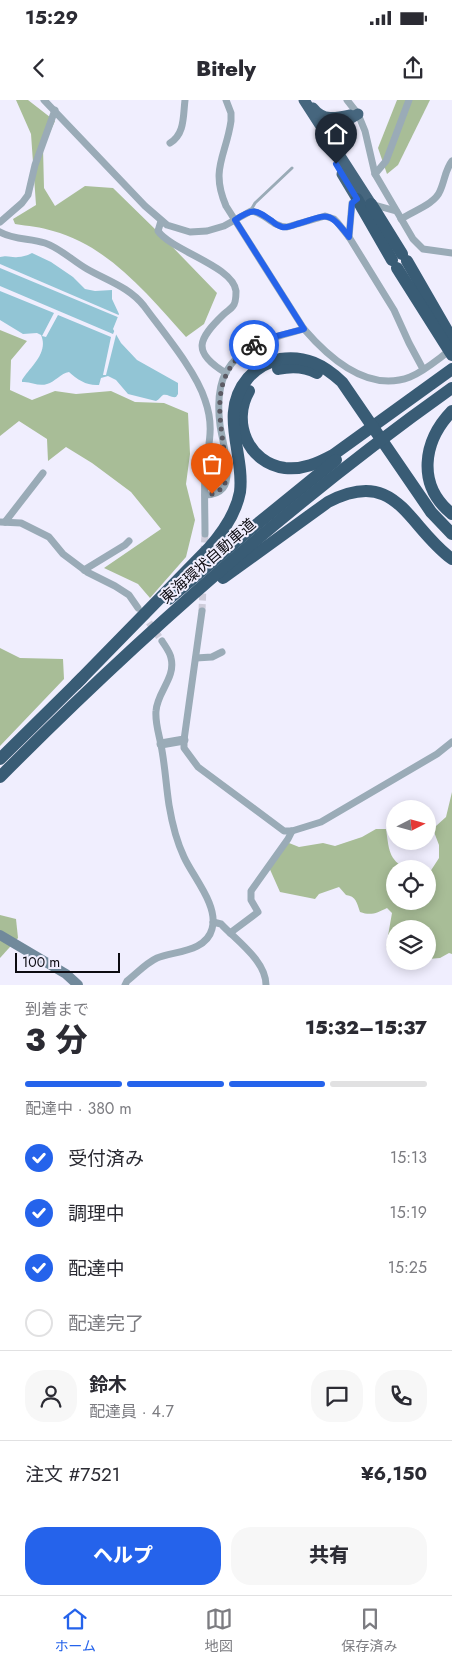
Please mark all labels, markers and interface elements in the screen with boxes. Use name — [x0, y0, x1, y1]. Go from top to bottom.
text: 15:29 — [25, 4, 78, 31]
text: Bitely — [196, 52, 256, 84]
icon: back — [25, 54, 53, 82]
icon: share — [399, 54, 427, 82]
pin — [315, 113, 357, 164]
icon: home — [322, 120, 350, 148]
courier — [229, 320, 279, 370]
icon: bike — [240, 331, 268, 359]
pin — [191, 443, 233, 494]
icon: bag — [198, 450, 226, 478]
street label: 東海環状自動車道 — [155, 513, 261, 609]
north arrow — [386, 800, 436, 850]
map controls — [386, 800, 436, 970]
button: locate — [386, 860, 436, 910]
button: layers — [386, 920, 436, 970]
scale bar — [15, 950, 120, 973]
text: 100 m — [22, 952, 60, 972]
text: 到着まで — [25, 998, 89, 1021]
text: 15:32–15:37 — [305, 1014, 427, 1041]
text: 3 分 — [25, 1017, 87, 1063]
text: 配達中 · 380 m — [25, 1097, 132, 1120]
icon: check — [25, 1144, 53, 1172]
text: 受付済み — [68, 1145, 144, 1172]
text: 15:13 — [390, 1146, 427, 1169]
icon: check — [25, 1199, 53, 1227]
text: 調理中 — [68, 1200, 125, 1227]
text: 15:19 — [390, 1201, 427, 1224]
icon: check — [25, 1254, 53, 1282]
text: 配達中 — [68, 1255, 125, 1282]
text: 15:25 — [388, 1256, 427, 1279]
text: 配達完了 — [68, 1310, 144, 1337]
button: person — [25, 1370, 77, 1422]
button: chat — [311, 1370, 363, 1422]
button: phone — [375, 1370, 427, 1422]
text: 鈴木 — [89, 1371, 127, 1398]
text: 配達員 · 4.7 — [89, 1400, 174, 1423]
text: ¥6,150 — [361, 1460, 427, 1487]
text: 注文 #7521 — [25, 1461, 120, 1488]
button: ヘルプ — [25, 1527, 221, 1585]
button: 共有 — [231, 1527, 427, 1585]
tab: ホーム — [54, 1605, 96, 1656]
tab: 地図 — [205, 1605, 233, 1656]
tab: 保存済み — [342, 1605, 398, 1656]

